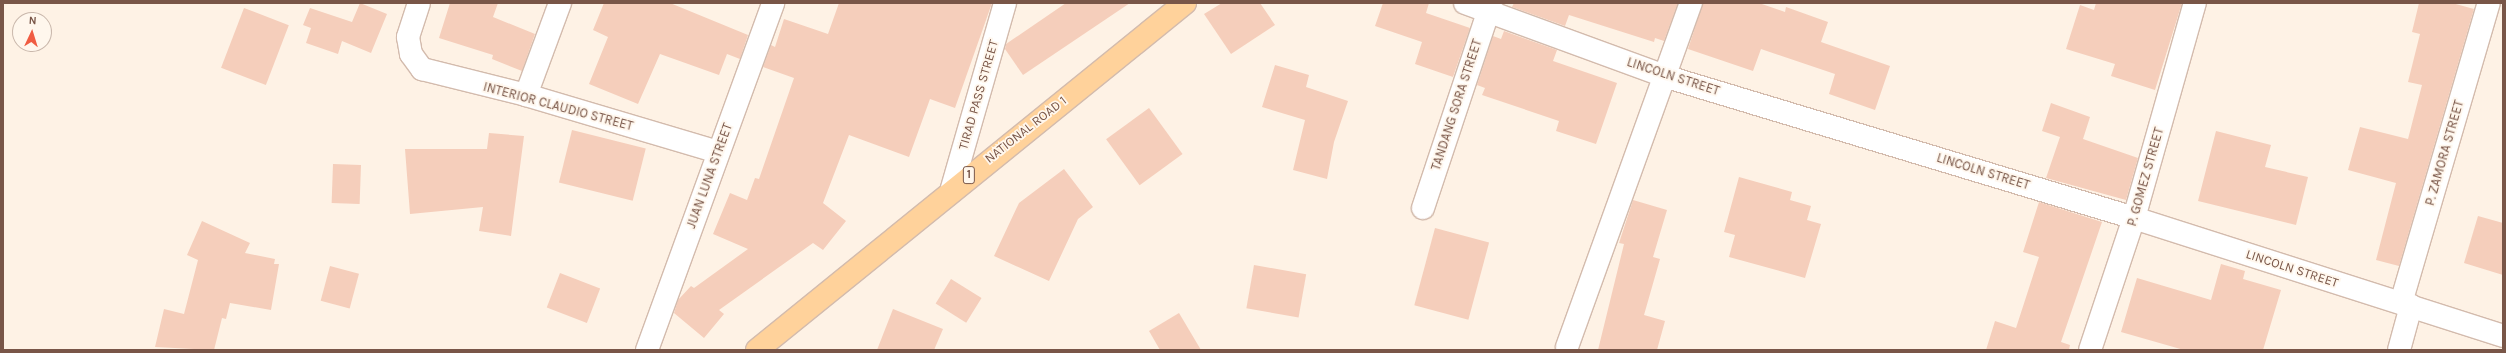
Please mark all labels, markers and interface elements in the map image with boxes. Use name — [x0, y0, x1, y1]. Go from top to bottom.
north arrow — [12, 12, 52, 52]
text: N — [28, 14, 37, 27]
street label: TANDANG SORA STREET — [1428, 37, 1486, 173]
street label: TIRAD PASS STREET — [956, 38, 1002, 152]
street label: LINCOLN STREET — [1625, 55, 1721, 99]
street label: INTERIOR CLAUDIO STREET — [481, 79, 635, 135]
street label: NATIONAL ROAD 1 — [982, 93, 1070, 167]
street label: P. ZAMORA STREET — [2422, 98, 2468, 208]
street label: JUAN LUNA STREET — [684, 121, 736, 231]
street label: P. GOMEZ STREET — [2124, 126, 2168, 228]
street label: LINCOLN STREET — [1935, 150, 2031, 194]
road number: 1 — [962, 165, 976, 185]
street label: LINCOLN STREET — [2244, 247, 2340, 291]

